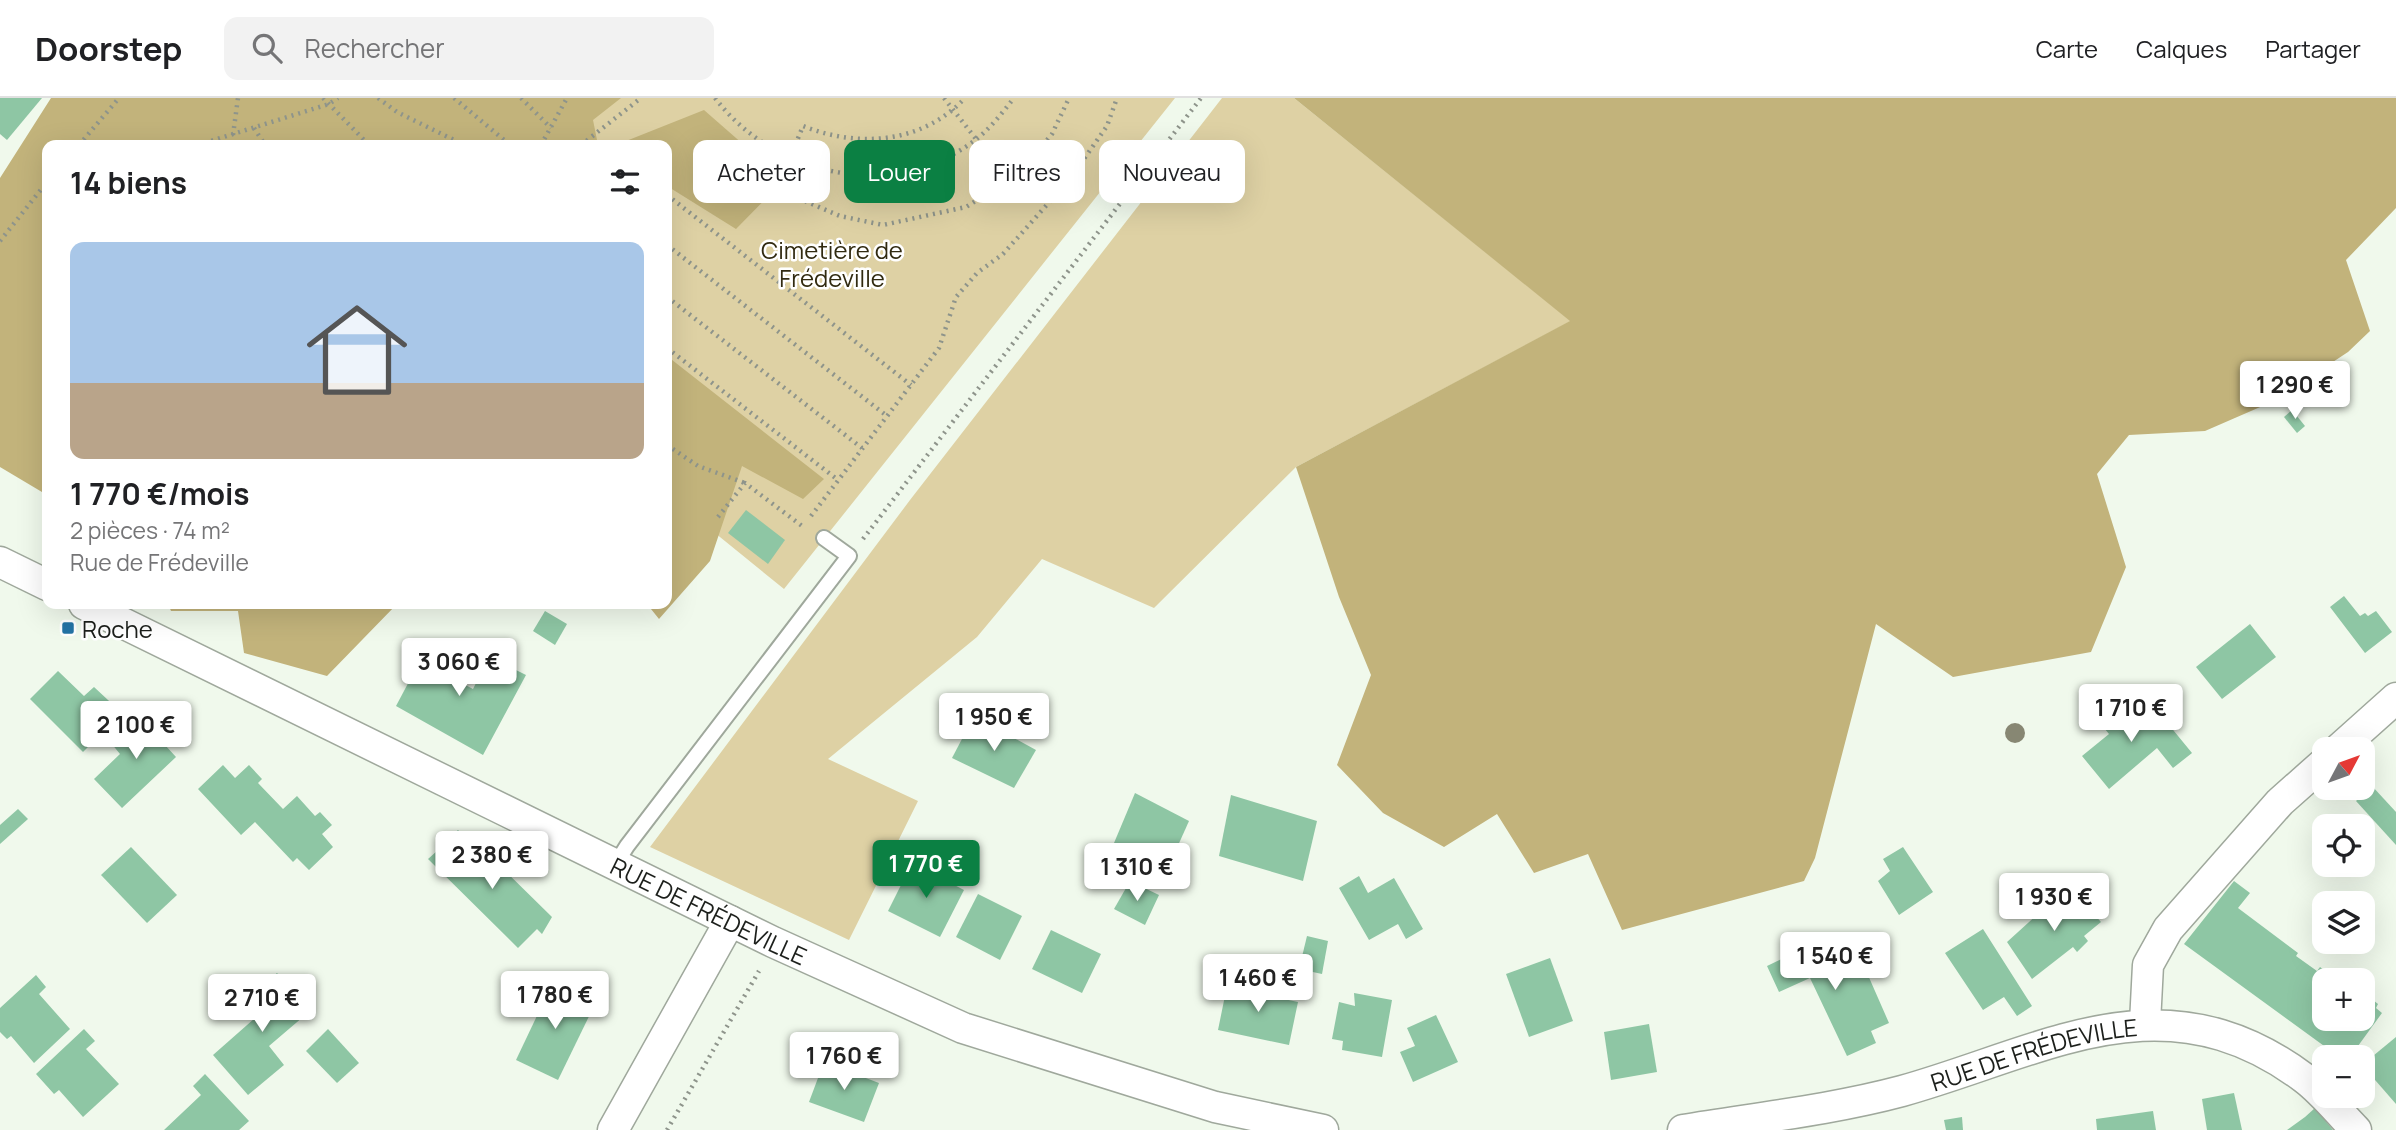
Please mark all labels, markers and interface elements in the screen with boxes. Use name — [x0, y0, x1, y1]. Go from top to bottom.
search box — [224, 17, 714, 80]
text: Doorstep — [35, 26, 182, 71]
icon: search — [248, 29, 286, 67]
text: Rechercher — [304, 30, 445, 66]
text: Carte — [2036, 32, 2098, 65]
text: Calques — [2136, 32, 2227, 65]
text: Partager — [2265, 32, 2361, 65]
chip: Acheter — [693, 140, 830, 203]
chip: Louer — [844, 140, 955, 203]
chip: Filtres — [969, 140, 1085, 203]
chip: Nouveau — [1099, 140, 1245, 203]
text: 14 biens — [70, 162, 187, 203]
icon: filters — [606, 163, 644, 201]
park label: Cimetière de Frédeville — [761, 233, 903, 294]
icon: home — [294, 287, 420, 413]
pin: 1 290 € — [2230, 362, 2360, 421]
text: 1 290 € — [2256, 368, 2334, 400]
text: 1 770 €/mois — [70, 473, 250, 514]
text: 2 pièces · 74 m² — [70, 514, 230, 546]
text: Rue de Frédeville — [70, 546, 249, 578]
place label: Roche — [82, 612, 153, 645]
marker: Roche — [60, 620, 76, 636]
pin: 3 060 € — [394, 638, 524, 698]
text: 3 060 € — [418, 645, 500, 677]
pin: 1 710 € — [2066, 684, 2196, 744]
text: 1 710 € — [2095, 691, 2167, 723]
pin: 1 950 € — [929, 694, 1059, 753]
text: 1 950 € — [955, 700, 1033, 732]
pin: 2 100 € — [71, 702, 201, 761]
text: 2 100 € — [97, 708, 175, 740]
north arrow — [2312, 737, 2375, 800]
map controls — [2312, 737, 2375, 1108]
button: locate — [2312, 814, 2375, 877]
pin: 2 380 € — [427, 832, 557, 891]
text: 2 380 € — [451, 838, 533, 870]
pin: 1 770 € — [861, 840, 991, 900]
pin: 1 310 € — [1072, 844, 1202, 903]
text: 1 770 € — [889, 847, 963, 879]
street label: RUE DE FRÉDEVILLE — [605, 849, 812, 972]
text: 1 310 € — [1100, 850, 1174, 882]
pin: 1 930 € — [1989, 874, 2119, 933]
text: 1 930 € — [2015, 880, 2093, 912]
button: layers — [2312, 891, 2375, 954]
pin: 1 540 € — [1770, 932, 1900, 992]
text: 1 540 € — [1796, 939, 1874, 971]
pin: 1 460 € — [1193, 954, 1323, 1014]
text: 1 460 € — [1219, 961, 1297, 993]
button: + — [2312, 968, 2375, 1031]
pin: 1 780 € — [490, 972, 620, 1031]
pin: 2 710 € — [197, 974, 327, 1034]
text: 1 780 € — [517, 978, 593, 1010]
text: 2 710 € — [224, 981, 300, 1013]
street label: RUE DE FRÉDEVILLE — [1926, 1010, 2139, 1098]
pin: 1 760 € — [779, 1032, 909, 1092]
text: 1 760 € — [806, 1039, 882, 1071]
button: − — [2312, 1045, 2375, 1108]

